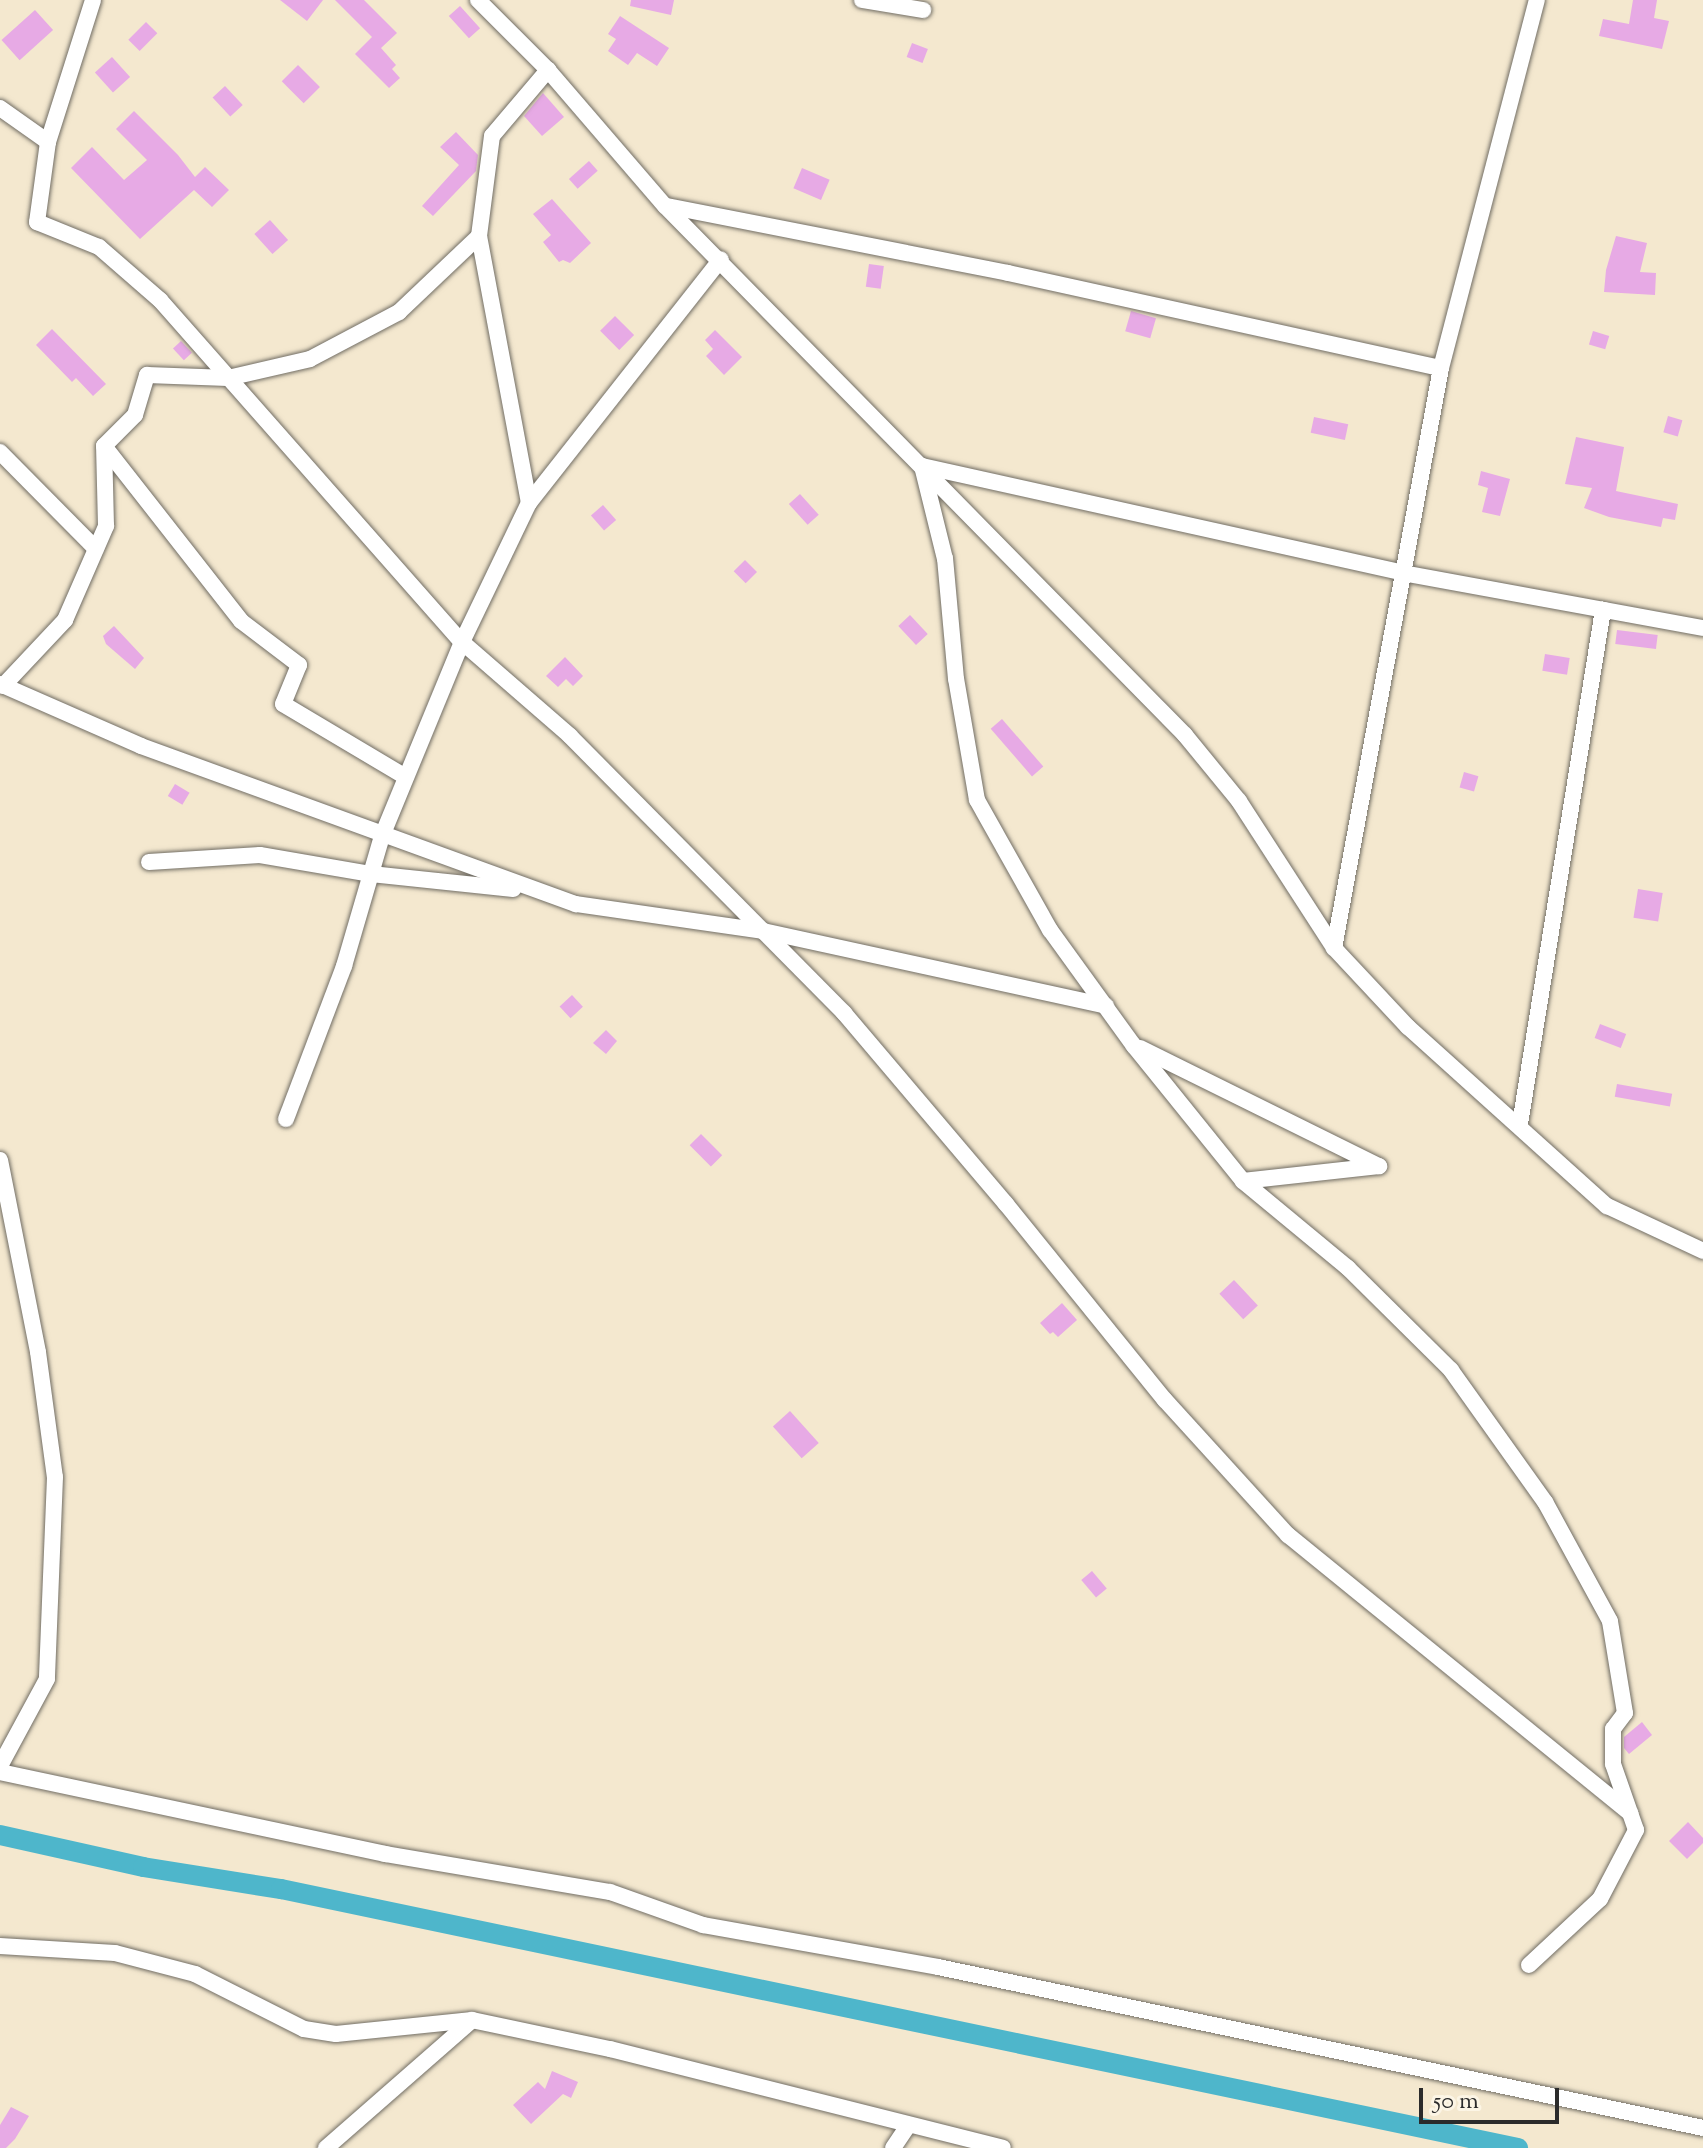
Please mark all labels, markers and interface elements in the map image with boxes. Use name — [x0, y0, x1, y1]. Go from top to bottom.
scale bar — [1423, 2072, 1563, 2122]
text: 50 m — [1433, 2085, 1479, 2119]

